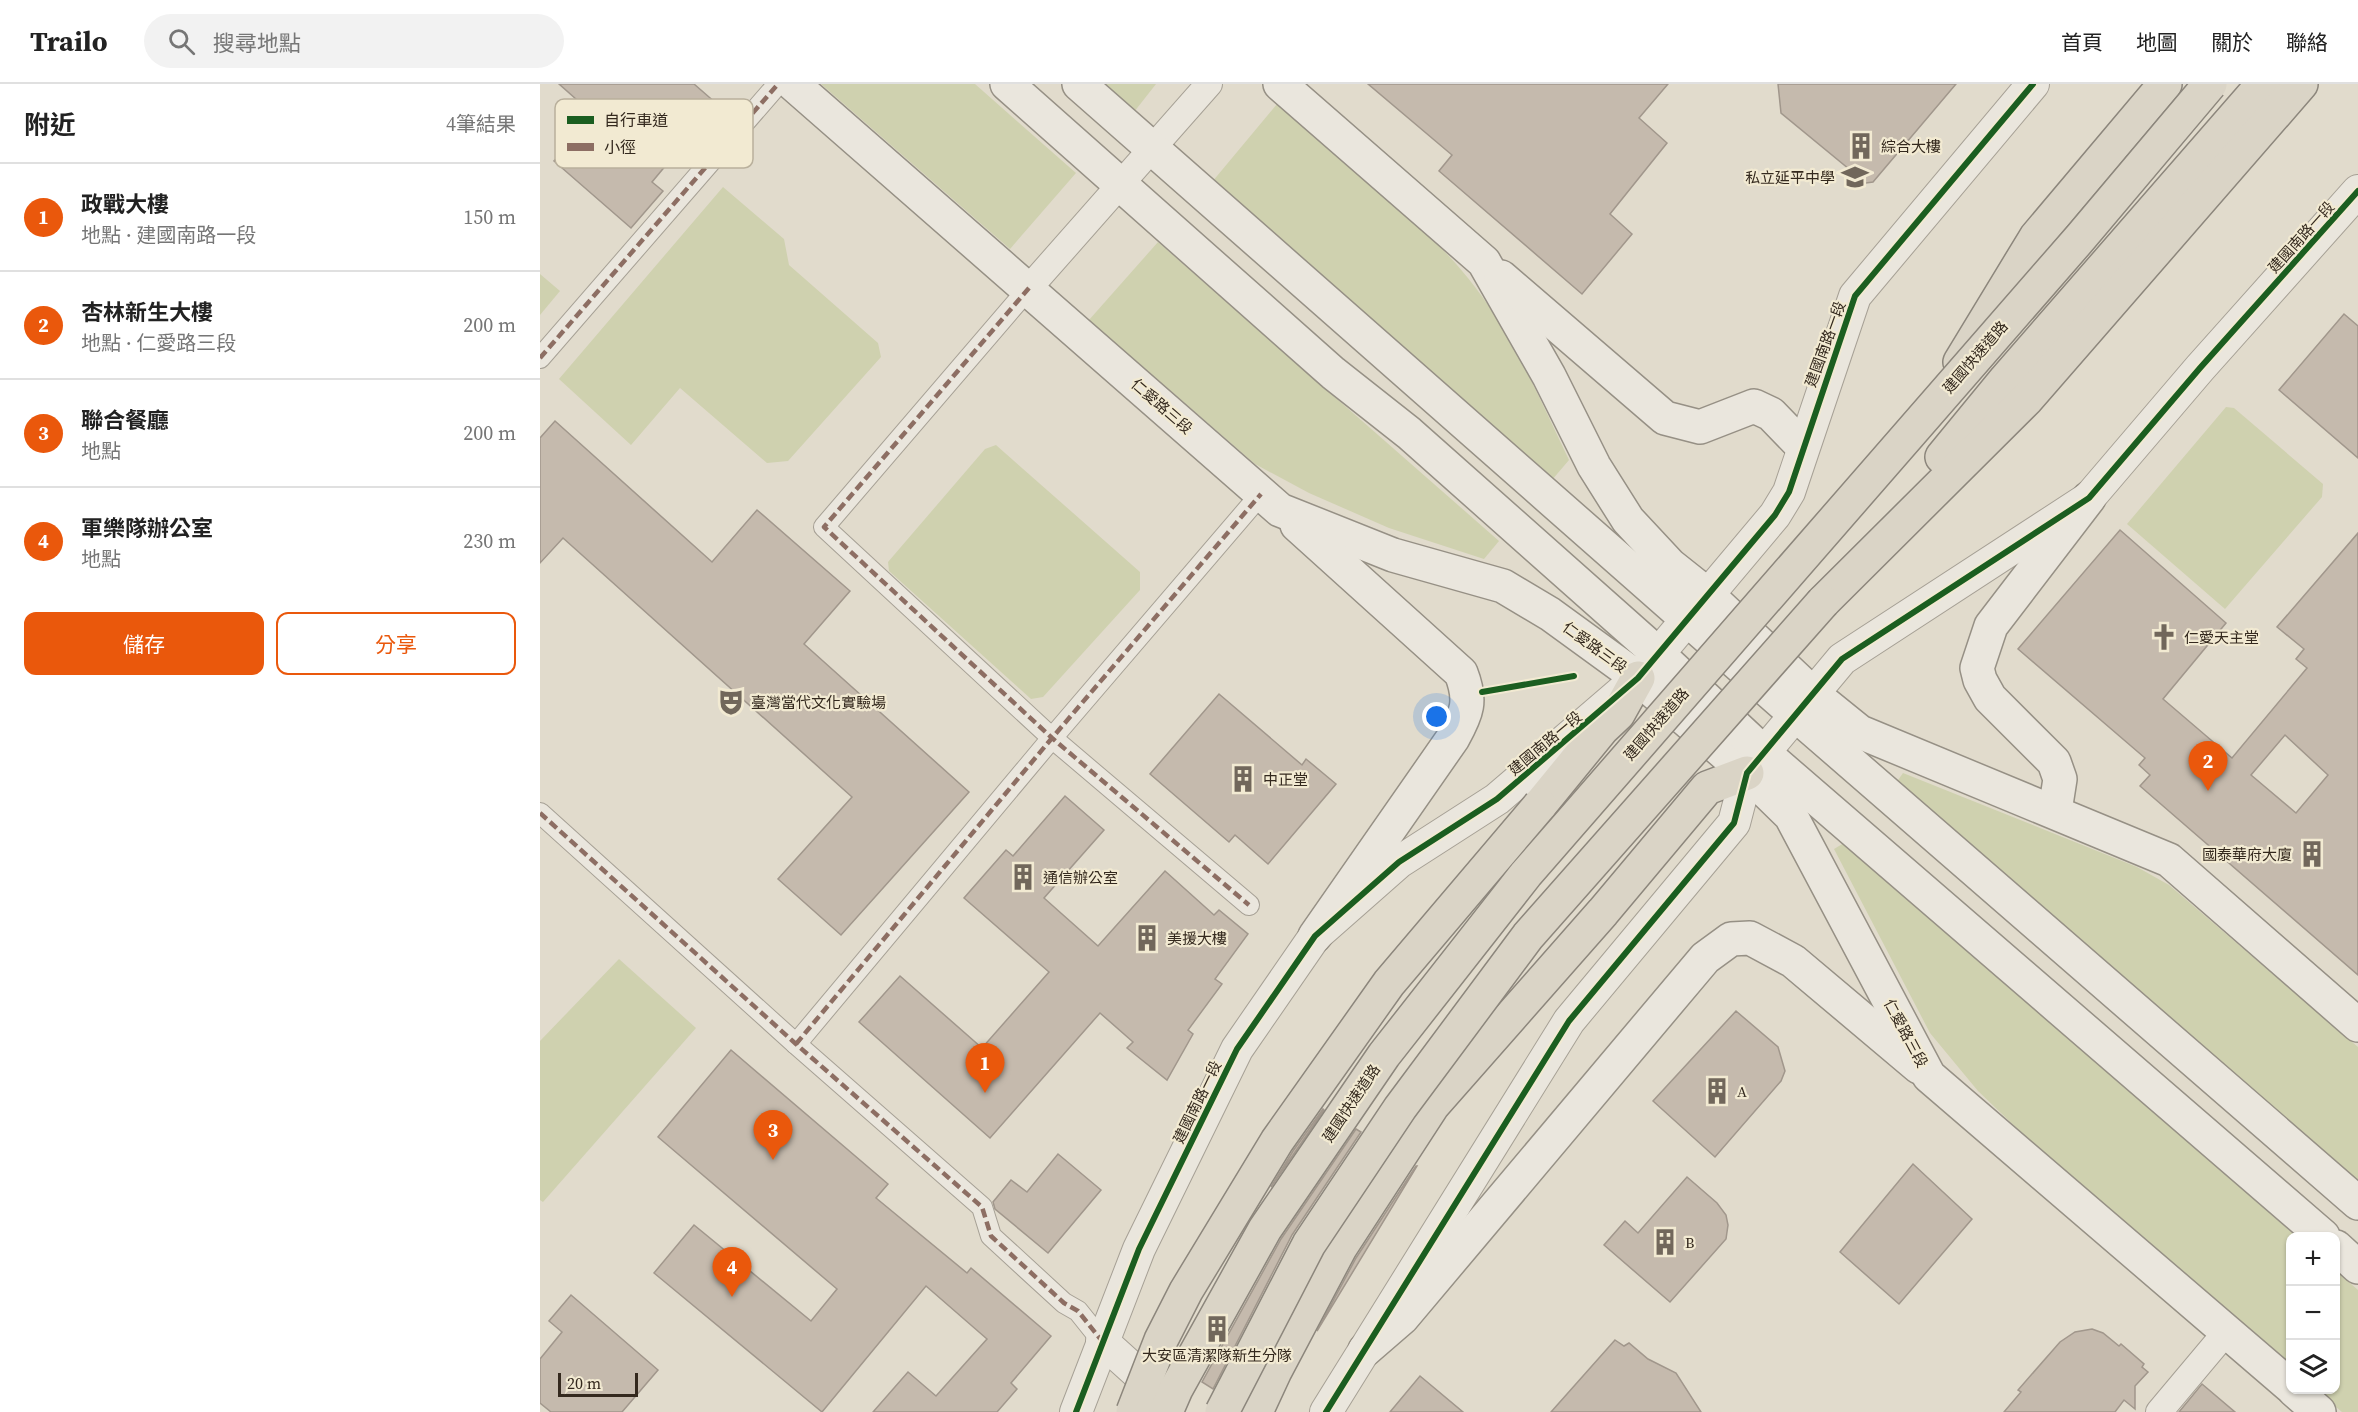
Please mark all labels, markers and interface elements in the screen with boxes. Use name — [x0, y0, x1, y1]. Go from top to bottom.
search box — [144, 14, 564, 68]
text: Trailo — [30, 22, 108, 60]
icon: search — [165, 25, 198, 58]
text: 搜尋地點 — [213, 28, 301, 58]
text: 首頁 — [2061, 28, 2103, 57]
text: 地圖 — [2136, 28, 2178, 57]
text: 關於 — [2211, 28, 2253, 57]
text: 聯絡 — [2286, 28, 2328, 57]
legend — [555, 99, 753, 168]
text: 附近 — [24, 107, 76, 143]
text: 自行車道 — [604, 109, 668, 131]
text: 4筆結果 — [446, 110, 516, 138]
building icon: 綜合大樓 — [1846, 131, 1876, 161]
text: 小徑 — [604, 136, 636, 158]
place label: 綜合大樓 — [1881, 136, 1941, 157]
school or university icon: 私立延平中學 — [1840, 162, 1870, 192]
place label: 私立延平中學 — [1745, 167, 1835, 188]
text: 政戰大樓 — [81, 189, 169, 219]
street label: 建國南路一段 — [2263, 197, 2339, 277]
text: 1 — [38, 203, 49, 231]
text: 150 m — [463, 203, 516, 231]
text: 地點 · 建國南路一段 — [81, 221, 256, 249]
text: 杏林新生大樓 — [81, 297, 213, 327]
street label: 建國南路一段 — [1800, 298, 1850, 390]
text: 2 — [38, 311, 49, 339]
text: 200 m — [463, 311, 516, 339]
street label: 建國快速道路 — [1938, 316, 2012, 398]
text: 地點 · 仁愛路三段 — [81, 329, 236, 357]
street label: 仁愛路三段 — [1127, 373, 1197, 439]
text: 聯合餐廳 — [81, 405, 169, 435]
text: 3 — [38, 419, 49, 447]
text: 200 m — [463, 419, 516, 447]
text: 地點 — [81, 437, 121, 465]
text: 軍樂隊辦公室 — [81, 513, 213, 543]
text: 4 — [38, 527, 49, 555]
text: 230 m — [463, 527, 516, 555]
text: 地點 — [81, 545, 121, 573]
button: 儲存 — [24, 612, 264, 675]
button: 分享 — [276, 612, 516, 675]
street label: 仁愛路三段 — [1558, 616, 1632, 678]
church icon: 仁愛天主堂 — [2149, 622, 2179, 652]
place label: 仁愛天主堂 — [2184, 627, 2259, 648]
street label: 建國快速道路 — [1619, 683, 1693, 765]
theatre icon: 臺灣當代文化實驗場 — [716, 687, 746, 717]
place label: 臺灣當代文化實驗場 — [751, 692, 886, 713]
your location — [1422, 702, 1451, 731]
street label: 建國南路一段 — [1504, 706, 1586, 780]
pin: 2 — [2188, 742, 2228, 791]
building icon: 中正堂 — [1228, 764, 1258, 794]
place label: 中正堂 — [1263, 769, 1308, 790]
building icon: 國泰華府大廈 — [2297, 839, 2327, 869]
place label: 國泰華府大廈 — [2202, 844, 2292, 865]
building icon: 通信辦公室 — [1008, 862, 1038, 892]
place label: 通信辦公室 — [1043, 867, 1118, 888]
building icon: 美援大樓 — [1132, 923, 1162, 953]
place label: 美援大樓 — [1167, 928, 1227, 949]
street label: 仁愛路三段 — [1879, 995, 1933, 1071]
pin: 1 — [966, 1044, 1004, 1093]
street label: 建國南路一段 — [1168, 1057, 1226, 1147]
street label: 建國快速道路 — [1317, 1060, 1385, 1146]
building icon: A — [1702, 1076, 1732, 1106]
place label: A — [1737, 1081, 1747, 1102]
pin: 3 — [754, 1110, 792, 1160]
building icon: B — [1650, 1227, 1680, 1257]
place label: B — [1685, 1232, 1694, 1253]
map controls — [2286, 1232, 2340, 1394]
button: + — [2286, 1232, 2340, 1286]
pin: 4 — [712, 1248, 752, 1297]
button: − — [2286, 1286, 2340, 1340]
building icon: 大安區清潔隊新生分隊 — [1202, 1314, 1232, 1344]
button: layers — [2286, 1340, 2340, 1394]
place label: 大安區清潔隊新生分隊 — [1142, 1345, 1292, 1366]
scale bar — [558, 1370, 638, 1398]
text: 20 m — [567, 1372, 601, 1394]

